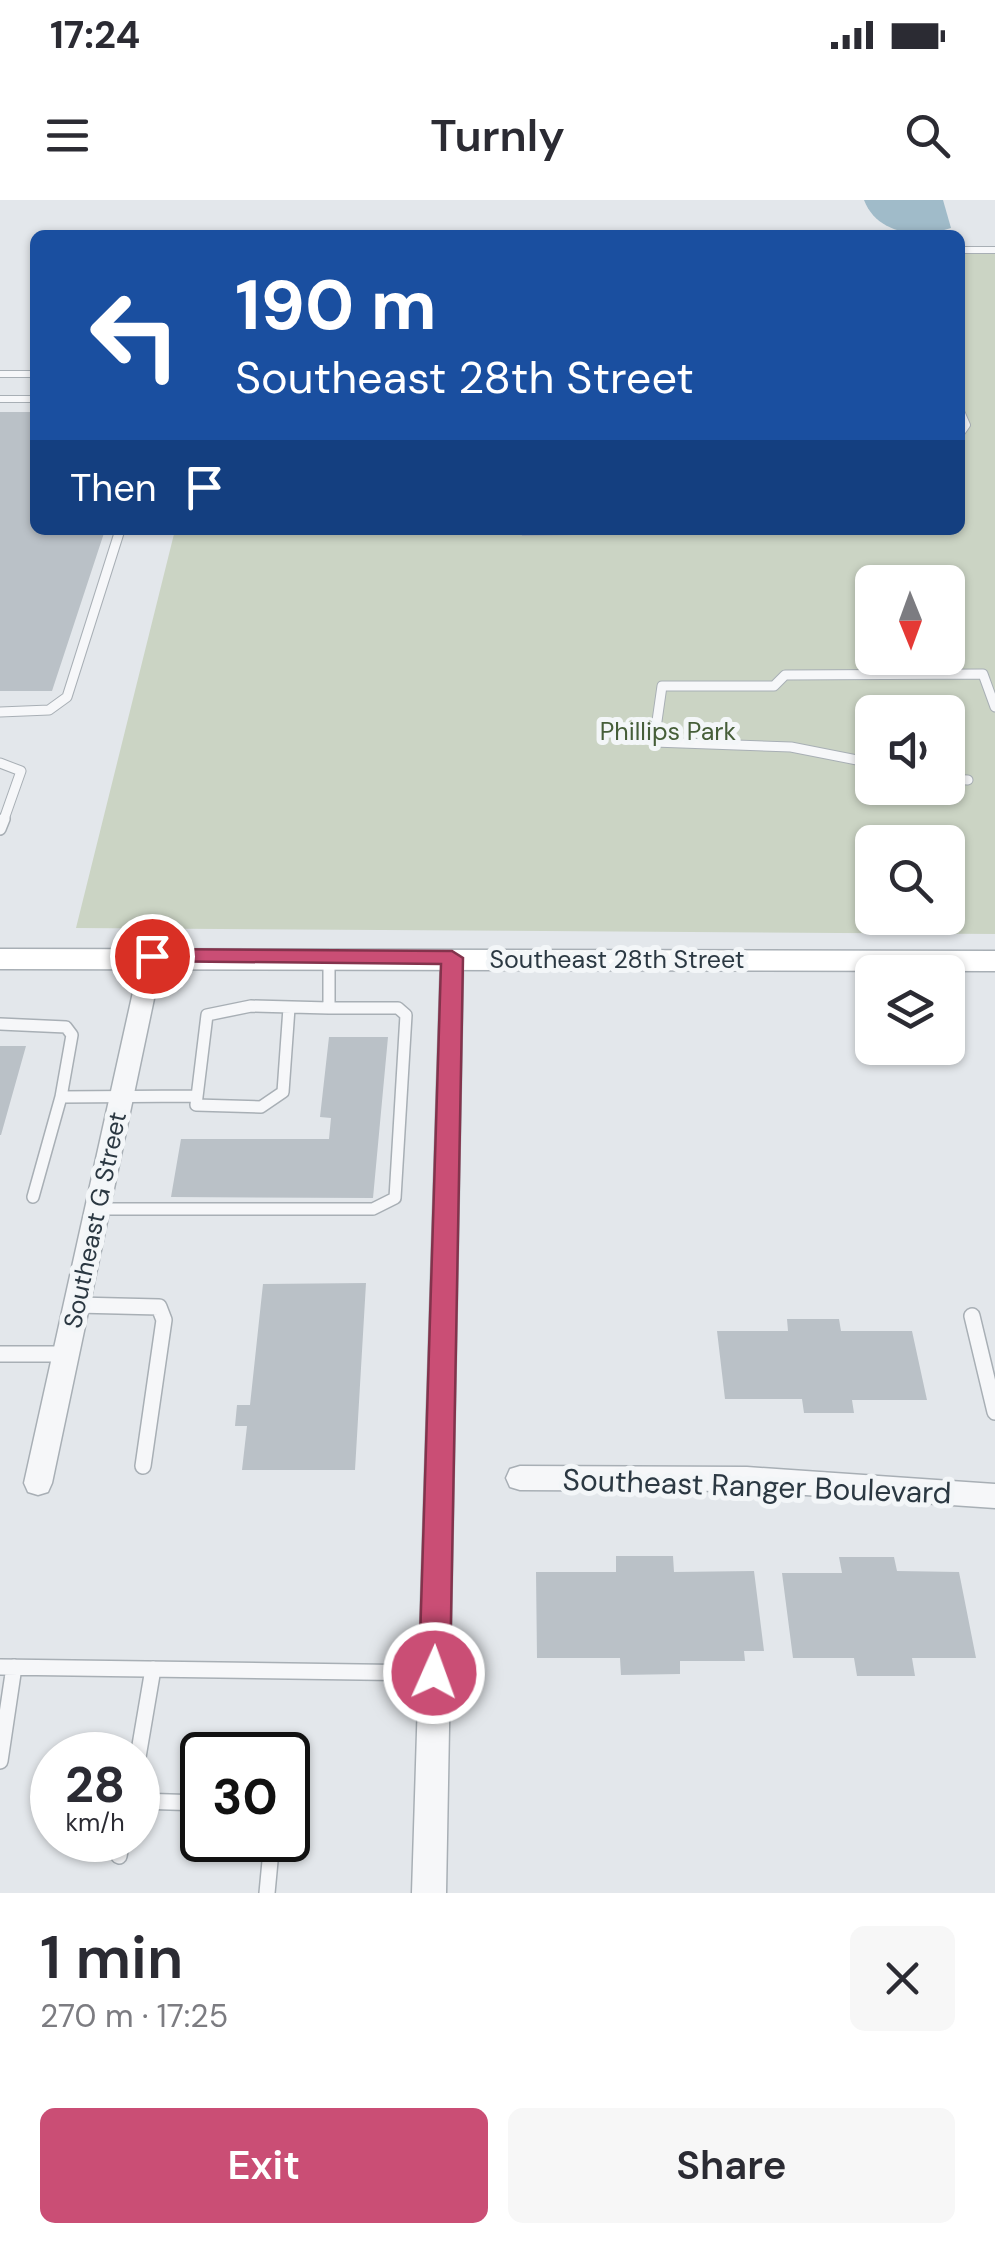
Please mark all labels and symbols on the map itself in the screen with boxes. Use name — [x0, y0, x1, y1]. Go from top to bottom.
north arrow — [855, 565, 965, 675]
park label: Phillips Park — [600, 715, 737, 748]
pin — [110, 914, 195, 999]
street label: Southeast 28th Street — [490, 943, 744, 976]
street label: Southeast G Street — [56, 1109, 134, 1331]
street label: Southeast Ranger Boulevard — [562, 1460, 952, 1512]
position arrow — [382, 1621, 486, 1725]
speed limit sign: 30 — [180, 1732, 310, 1862]

